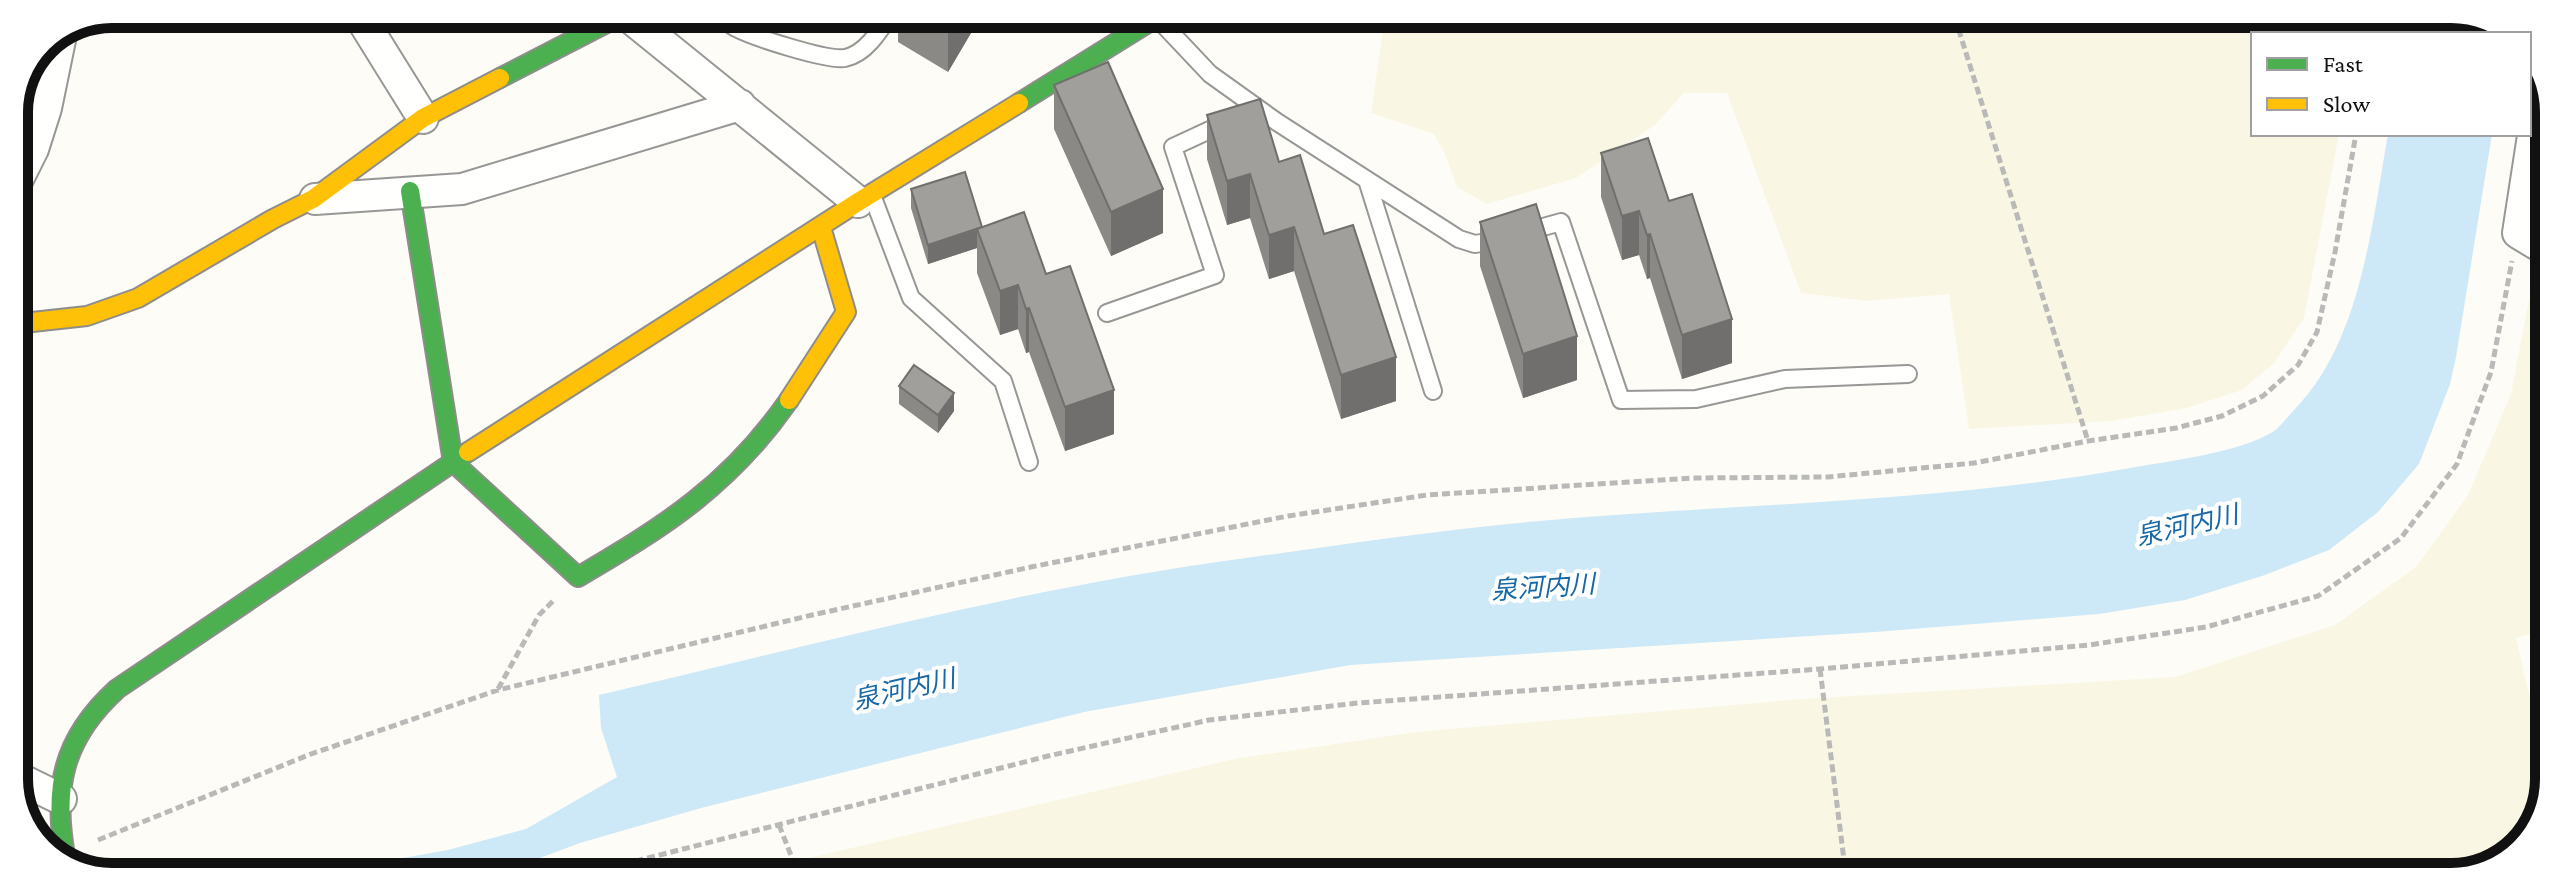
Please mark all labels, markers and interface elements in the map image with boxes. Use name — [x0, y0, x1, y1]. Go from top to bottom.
legend — [2251, 32, 2531, 136]
text: Fast — [2323, 50, 2364, 77]
text: Slow — [2323, 90, 2370, 117]
water label: 泉河内川 — [2133, 499, 2244, 551]
water label: 泉河内川 — [1490, 569, 1599, 606]
water label: 泉河内川 — [850, 663, 961, 715]

